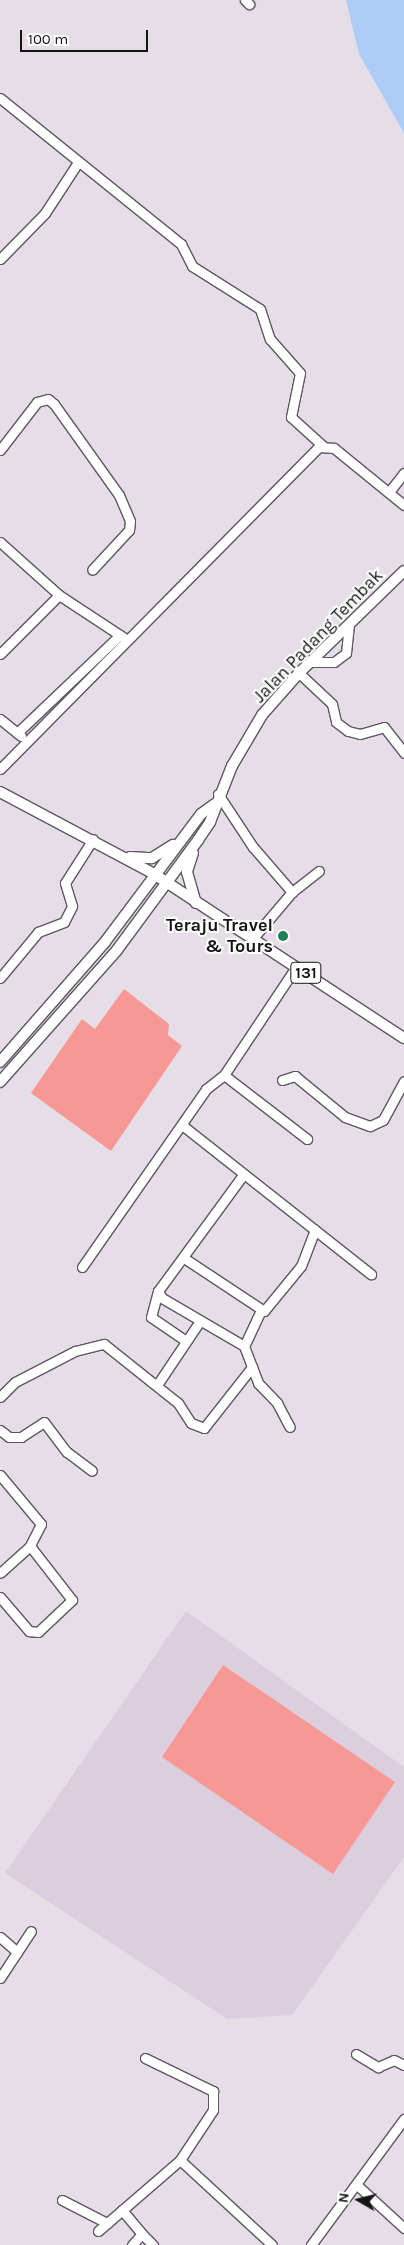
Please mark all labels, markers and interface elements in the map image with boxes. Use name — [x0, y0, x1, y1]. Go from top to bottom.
scale bar — [22, 20, 150, 52]
text: 100 m — [28, 30, 68, 48]
street label: Jalan Padang Tembak — [249, 565, 387, 707]
place label: Teraju Travel & Tours — [166, 915, 273, 958]
marker: Teraju Travel & Tours — [277, 930, 289, 942]
road number: 131 — [290, 960, 322, 986]
north arrow — [334, 2175, 384, 2225]
text: N — [335, 2192, 353, 2204]

